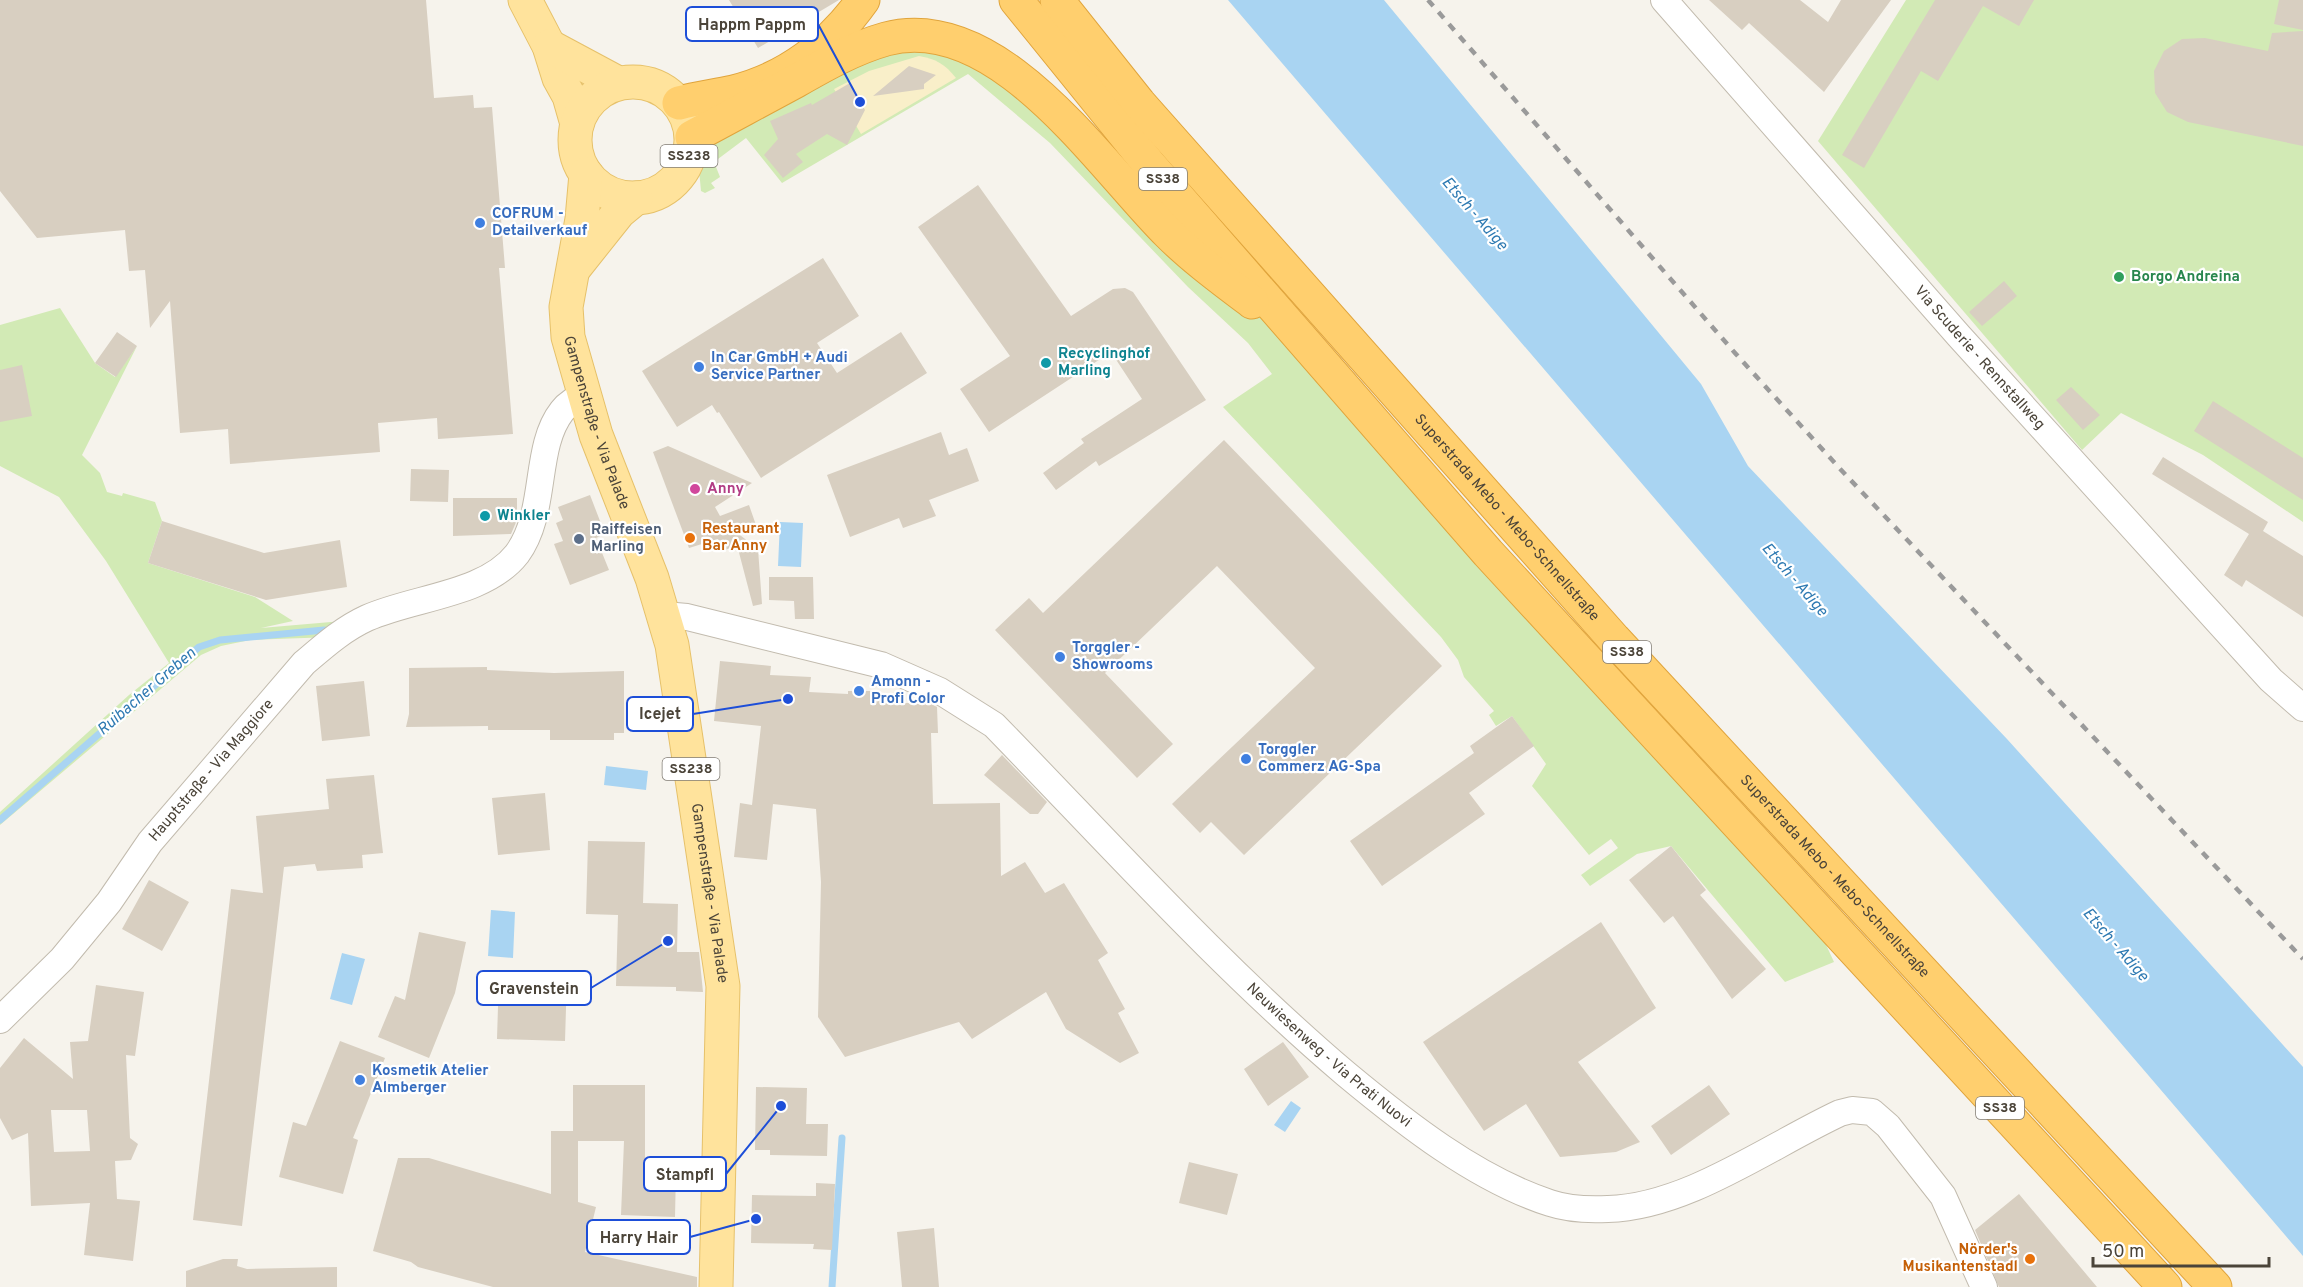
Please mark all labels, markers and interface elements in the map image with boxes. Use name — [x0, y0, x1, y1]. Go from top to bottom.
callout: Happm Pappm — [686, 7, 818, 41]
text: Happm Pappm — [698, 16, 806, 36]
road number: SS238 — [660, 145, 718, 167]
road number: SS38 — [1139, 168, 1187, 190]
water label: Etsch - Adige — [1437, 173, 1512, 255]
place label: COFRUM - Detailverkauf — [492, 205, 588, 241]
marker: COFRUM - Detailverkauf — [473, 216, 487, 230]
place label: Borgo Andreina — [2131, 268, 2240, 287]
marker: Borgo Andreina — [2112, 270, 2126, 284]
street label: Via Scuderie - Rennstallweg — [1910, 282, 2049, 434]
street label: Gampenstraße - Via Palade — [559, 334, 634, 512]
place label: Recyclinghof Marling — [1058, 345, 1150, 381]
place label: In Car GmbH + Audi Service Partner — [711, 349, 848, 385]
marker: Recyclinghof Marling — [1039, 356, 1053, 370]
marker: In Car GmbH + Audi Service Partner — [692, 360, 706, 374]
street label: Superstrada Mebo - Mebo-Schnellstraße — [1410, 410, 1603, 625]
place label: Anny — [707, 480, 744, 499]
marker: Anny — [688, 482, 702, 496]
place label: Winkler — [497, 507, 551, 526]
marker: Winkler — [478, 509, 492, 523]
place label: Restaurant Bar Anny — [702, 520, 779, 556]
place label: Raiffeisen Marling — [591, 521, 662, 557]
marker: Restaurant Bar Anny — [683, 531, 697, 545]
marker: Raiffeisen Marling — [572, 532, 586, 546]
water label: Etsch - Adige — [1757, 539, 1832, 621]
place label: Torggler - Showrooms — [1072, 639, 1153, 675]
road number: SS38 — [1603, 641, 1651, 663]
water label: Ruibacher Greben — [93, 643, 201, 740]
marker: Torggler - Showrooms — [1053, 650, 1067, 664]
place label: Amonn - Profi Color — [871, 673, 946, 709]
marker: Amonn - Profi Color — [852, 684, 866, 698]
street label: Hauptstraße - Via Maggiore — [145, 695, 278, 846]
callout: Icejet — [627, 697, 693, 731]
text: Icejet — [639, 705, 681, 725]
place label: Torggler Commerz AG-Spa — [1258, 741, 1381, 777]
marker: Torggler Commerz AG-Spa — [1239, 752, 1253, 766]
road number: SS238 — [662, 758, 720, 780]
street label: Superstrada Mebo - Mebo-Schnellstraße — [1736, 771, 1933, 982]
street label: Gampenstraße - Via Palade — [686, 802, 732, 984]
water label: Etsch - Adige — [2078, 904, 2153, 986]
callout: Gravenstein — [477, 971, 591, 1005]
street label: Neuwiesenweg - Via Prati Nuovi — [1242, 979, 1415, 1132]
text: Gravenstein — [489, 980, 579, 1000]
place label: Kosmetik Atelier Almberger — [372, 1062, 489, 1098]
marker: Kosmetik Atelier Almberger — [353, 1073, 367, 1087]
road number: SS38 — [1976, 1097, 2024, 1119]
callout: Stampfl — [644, 1157, 726, 1191]
text: Stampfl — [656, 1166, 714, 1186]
callout: Harry Hair — [587, 1220, 690, 1254]
text: Harry Hair — [600, 1229, 679, 1249]
scale bar — [2093, 1230, 2268, 1268]
place label: Nörder's Musikantenstadl — [1903, 1241, 2018, 1277]
text: 50 m — [2102, 1241, 2144, 1264]
marker: Nörder's Musikantenstadl — [2023, 1252, 2037, 1266]

